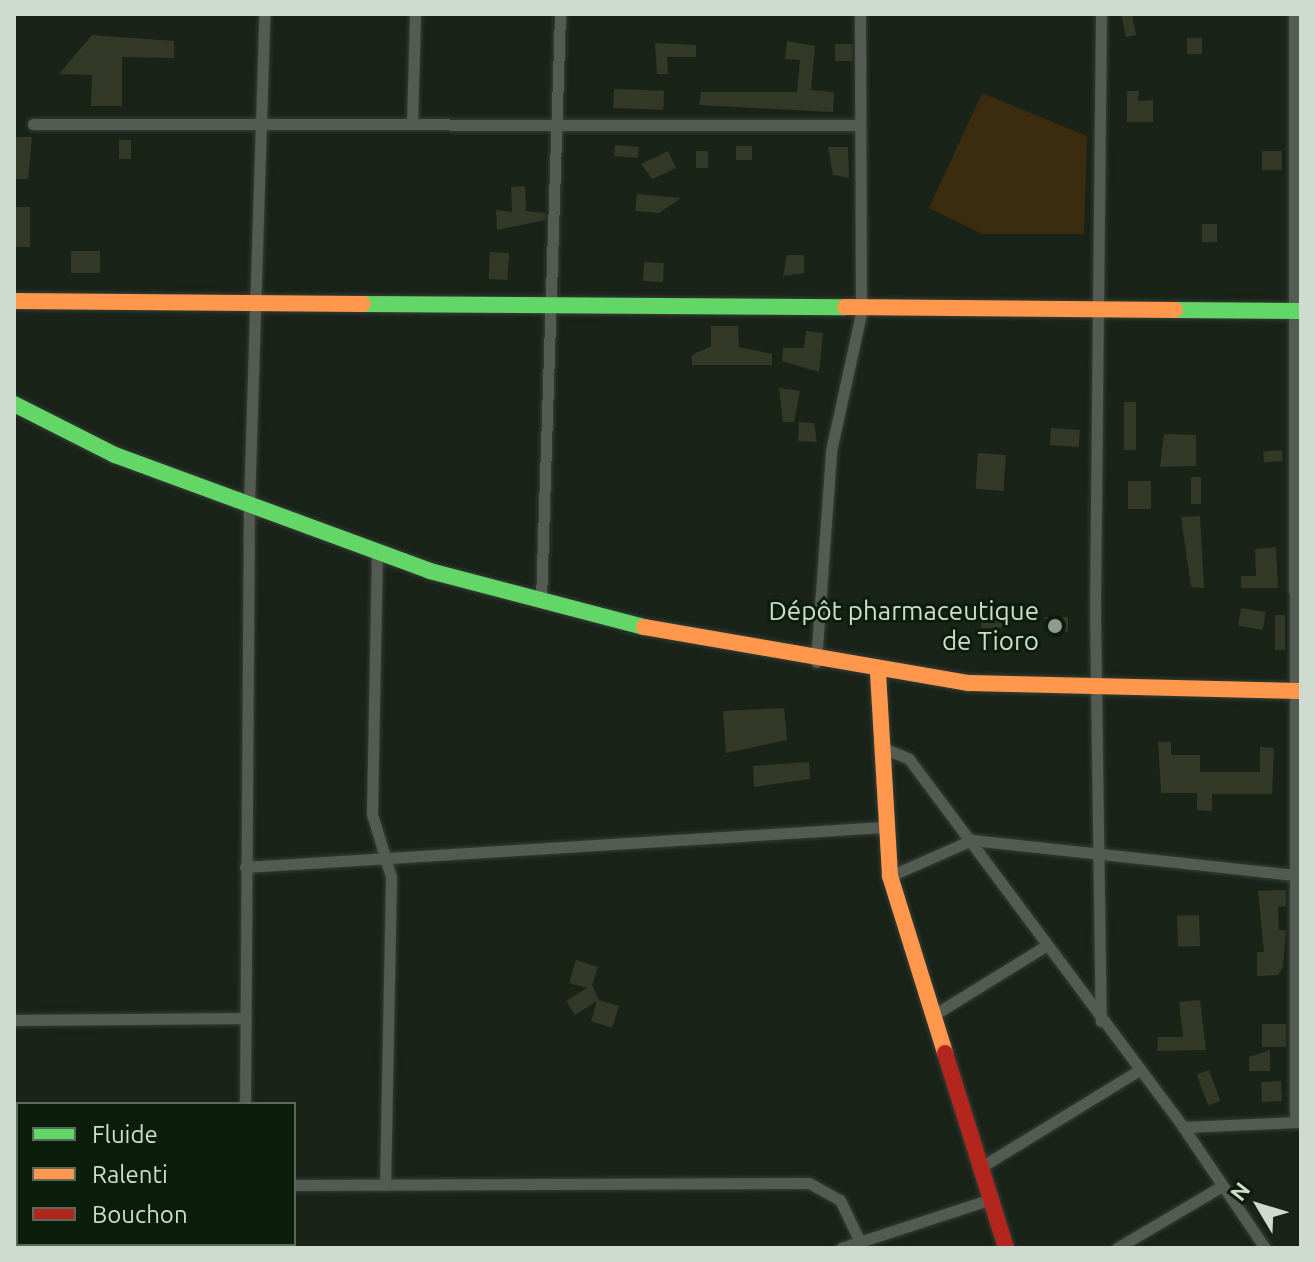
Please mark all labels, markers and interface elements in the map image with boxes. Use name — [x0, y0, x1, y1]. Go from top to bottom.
place label: Dépôt pharmaceutique de Tioro — [768, 595, 1039, 656]
marker: Dépôt pharmaceutique de Tioro — [1046, 617, 1064, 635]
legend — [16, 1102, 296, 1246]
text: Fluide — [92, 1121, 158, 1148]
text: Ralenti — [92, 1161, 168, 1188]
north arrow — [1219, 1166, 1299, 1246]
text: N — [1225, 1177, 1255, 1205]
text: Bouchon — [92, 1201, 188, 1228]

